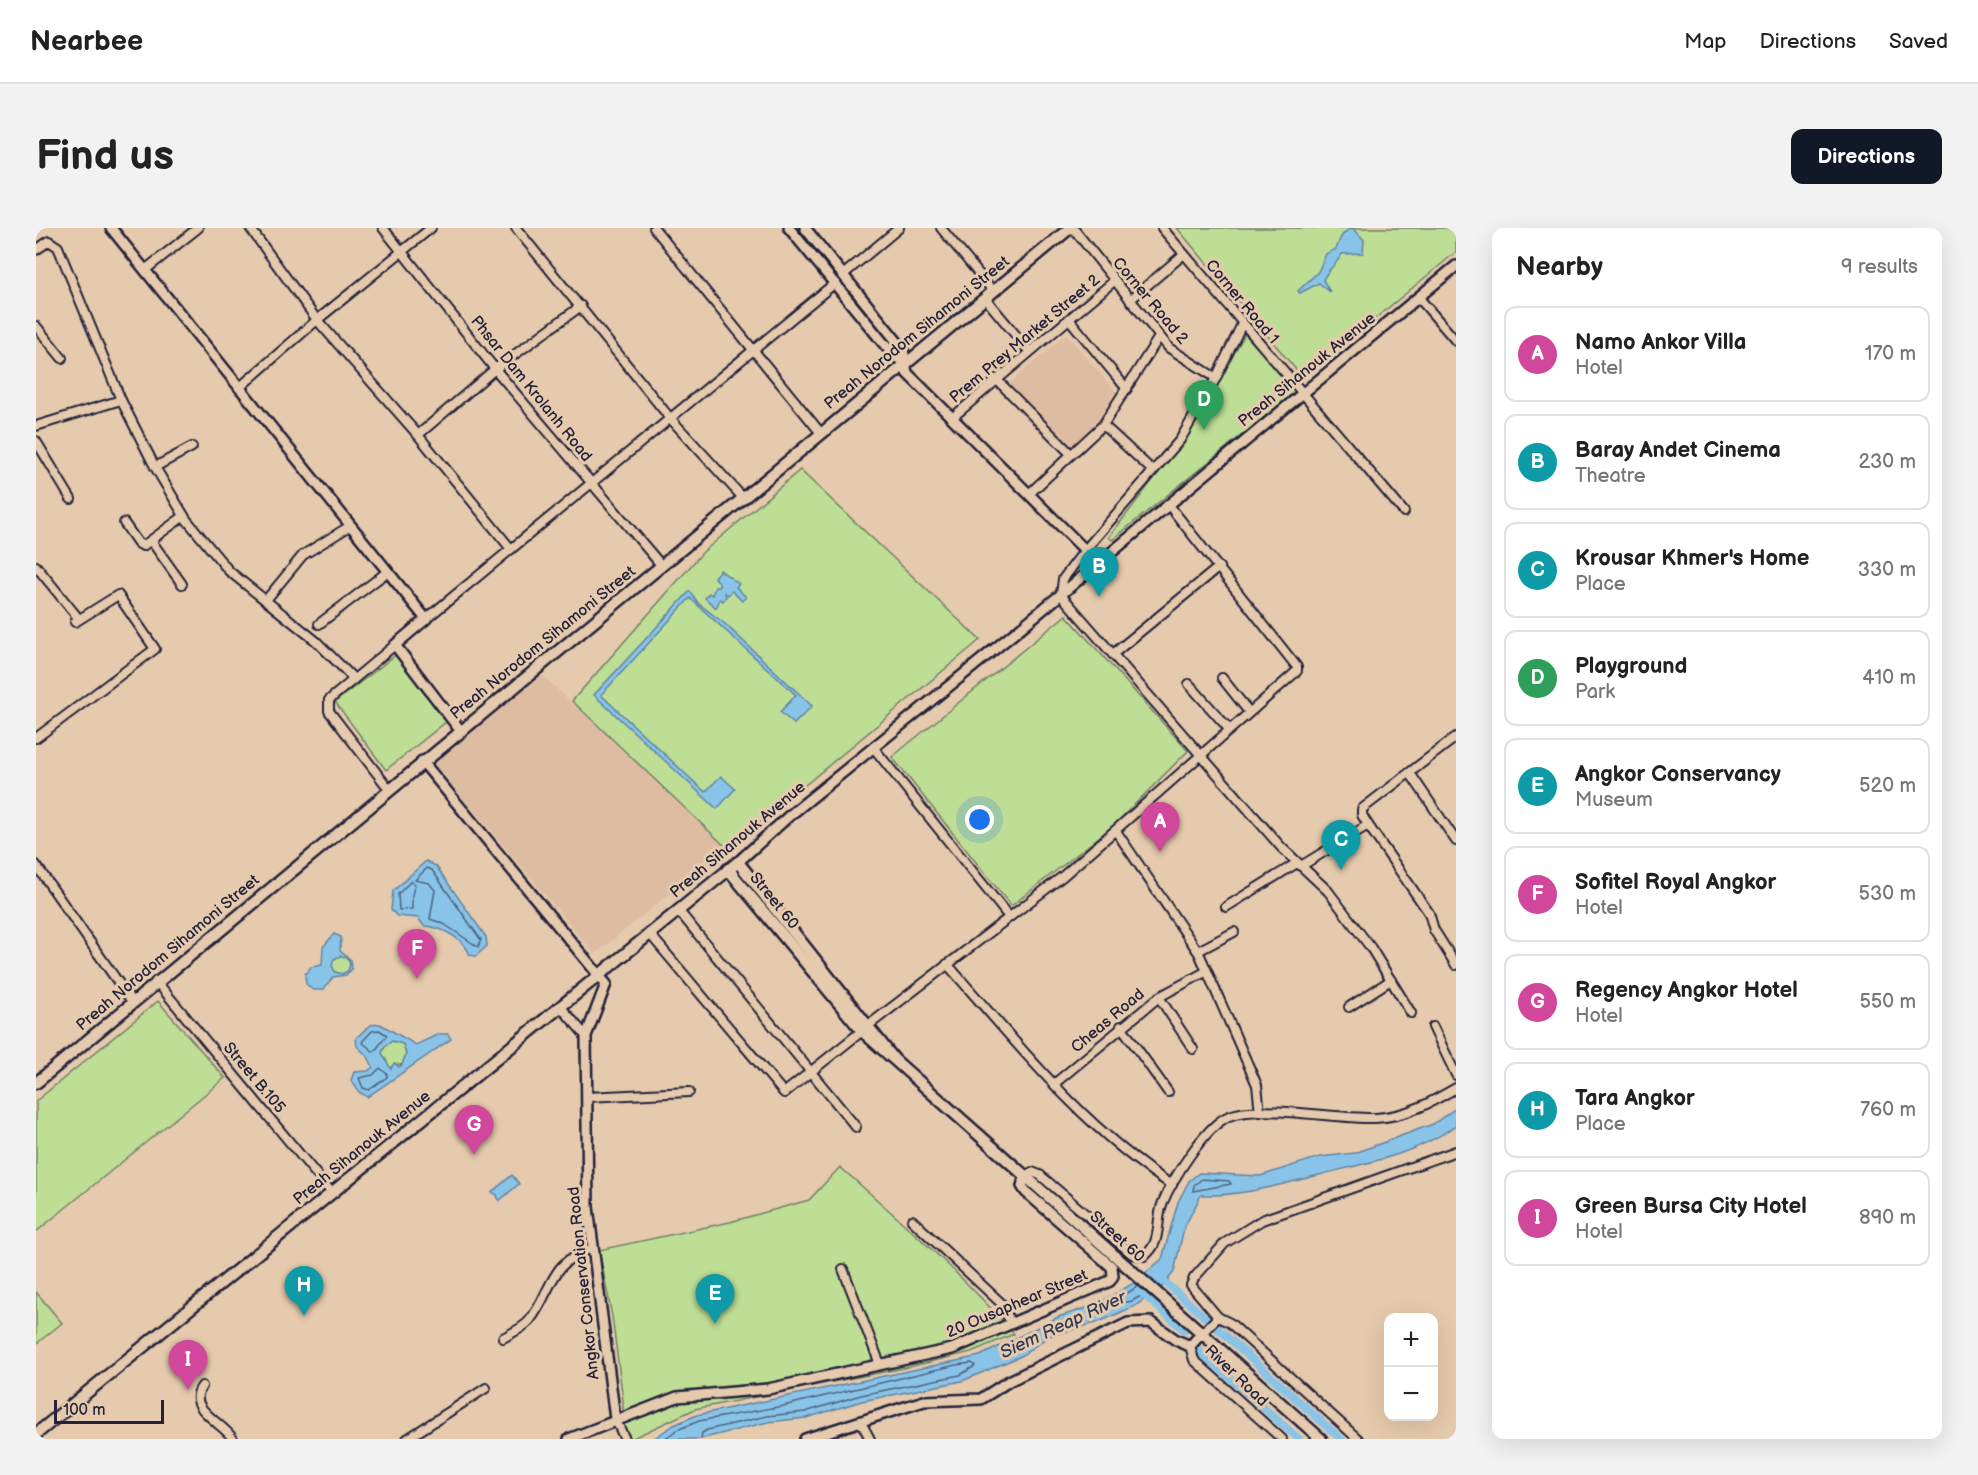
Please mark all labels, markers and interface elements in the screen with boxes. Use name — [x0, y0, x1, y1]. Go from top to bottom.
text: Nearbee — [30, 25, 143, 58]
text: Map — [1684, 29, 1727, 54]
text: Directions — [1760, 29, 1856, 54]
text: Saved — [1889, 29, 1948, 54]
button: Directions — [1791, 129, 1942, 184]
text: Find us — [36, 131, 174, 182]
street label: Preah Norodom Sihamoni Street — [821, 252, 1013, 414]
text: Nearby — [1516, 252, 1603, 283]
street label: Corner Road 2 — [1108, 254, 1192, 349]
text: 9 results — [1841, 255, 1918, 279]
street label: Corner Road 1 — [1201, 256, 1283, 348]
street label: Prem Prey Market Street 2 — [946, 270, 1104, 407]
street label: Preah Sihanouk Avenue — [1235, 309, 1380, 431]
street label: Phsar Dam Krolanh Road — [466, 312, 596, 466]
text: Namo Ankor Villa — [1575, 329, 1746, 356]
text: A — [1531, 342, 1544, 366]
text: 170 m — [1865, 342, 1916, 366]
text: Hotel — [1575, 356, 1623, 380]
pin: D — [1184, 380, 1224, 430]
text: Baray Andet Cinema — [1575, 437, 1781, 464]
text: B — [1530, 450, 1545, 474]
text: 230 m — [1859, 450, 1916, 474]
text: Theatre — [1575, 464, 1646, 488]
text: Krousar Khmer's Home — [1575, 545, 1810, 572]
pin: B — [1080, 548, 1118, 597]
text: C — [1530, 558, 1545, 582]
text: 330 m — [1858, 558, 1916, 582]
street label: Preah Norodom Sihamoni Street — [447, 562, 639, 724]
text: Place — [1575, 572, 1626, 596]
text: Playground — [1575, 653, 1687, 680]
text: D — [1531, 666, 1544, 690]
text: 410 m — [1862, 666, 1916, 690]
text: Park — [1575, 680, 1615, 704]
text: Angkor Conservancy — [1575, 761, 1781, 788]
text: E — [1531, 774, 1544, 798]
text: 520 m — [1859, 774, 1916, 798]
street label: Preah Sihanouk Avenue — [666, 777, 810, 902]
text: Museum — [1575, 788, 1653, 812]
pin: A — [1140, 802, 1180, 852]
your location — [965, 805, 994, 834]
pin: C — [1322, 820, 1360, 870]
street label: Street 60 — [745, 869, 803, 933]
text: Sofitel Royal Angkor — [1575, 869, 1776, 896]
street label: Preah Norodom Sihamoni Street — [73, 871, 263, 1035]
text: F — [1531, 882, 1544, 906]
text: 530 m — [1859, 882, 1916, 906]
text: Hotel — [1575, 896, 1623, 920]
pin: F — [398, 930, 436, 979]
text: Regency Angkor Hotel — [1575, 977, 1798, 1004]
street label: Cheas Road — [1068, 985, 1148, 1057]
text: G — [1530, 990, 1545, 1014]
text: 550 m — [1859, 990, 1916, 1014]
text: Hotel — [1575, 1004, 1623, 1028]
street label: Street B.105 — [219, 1039, 289, 1117]
text: Tara Angkor — [1575, 1085, 1695, 1112]
street label: Preah Sihanouk Avenue — [290, 1087, 435, 1209]
text: H — [1530, 1098, 1545, 1122]
text: 760 m — [1860, 1098, 1916, 1122]
pin: G — [454, 1106, 494, 1155]
text: Place — [1575, 1112, 1626, 1136]
street label: Angkor Conservation Road — [564, 1186, 604, 1380]
text: Green Bursa City Hotel — [1575, 1193, 1807, 1220]
text: I — [1534, 1206, 1541, 1230]
text: 890 m — [1859, 1206, 1916, 1230]
street label: Street 60 — [1086, 1207, 1148, 1267]
text: Hotel — [1575, 1220, 1623, 1244]
pin: H — [284, 1266, 324, 1316]
street label: 20 Ousaphear Street — [943, 1266, 1091, 1342]
pin: E — [696, 1274, 734, 1324]
water label: Siem Reap River — [997, 1286, 1130, 1363]
map controls — [1384, 1313, 1438, 1421]
button: + — [1384, 1313, 1438, 1367]
pin: I — [168, 1340, 208, 1390]
street label: River Road — [1201, 1341, 1271, 1411]
button: − — [1384, 1367, 1438, 1421]
scale bar — [54, 1397, 164, 1424]
text: 100 m — [63, 1401, 106, 1420]

